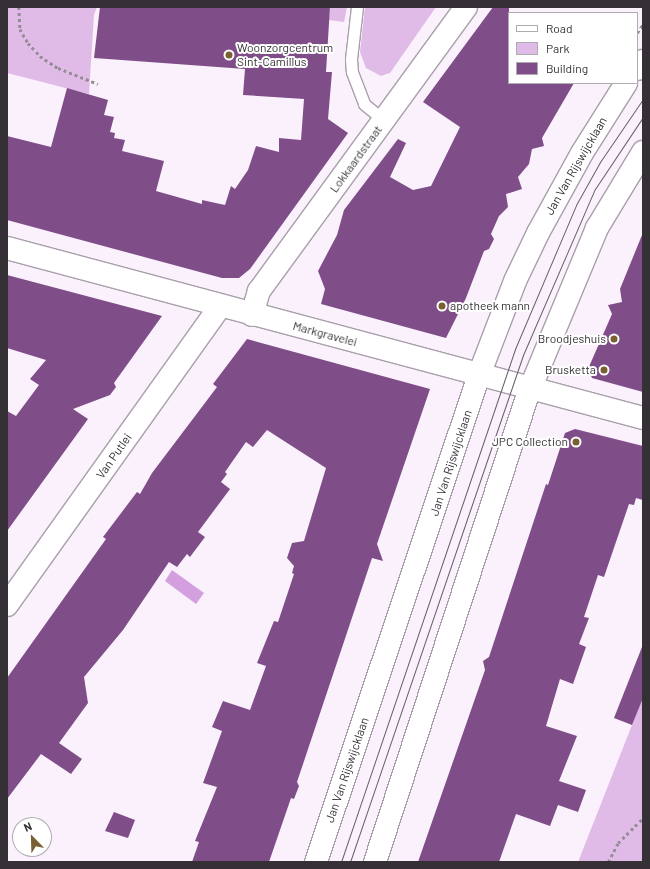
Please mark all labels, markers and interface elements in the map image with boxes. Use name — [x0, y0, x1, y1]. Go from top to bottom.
legend — [508, 12, 638, 84]
text: Road — [546, 21, 573, 35]
place label: Woonzorgcentrum Sint-Camillus — [237, 41, 333, 69]
text: Park — [546, 41, 570, 55]
marker: Woonzorgcentrum Sint-Camillus — [224, 50, 234, 60]
text: Building — [546, 61, 588, 75]
street label: Jan Van Rijswijcklaan — [542, 115, 610, 217]
street label: Lokkaardstraat — [327, 123, 385, 195]
place label: apotheek mann — [450, 299, 530, 313]
marker: apotheek mann — [437, 301, 447, 311]
street label: Markgravelei — [291, 319, 359, 349]
place label: Broodjeshuis — [538, 332, 606, 346]
marker: Broodjeshuis — [609, 334, 619, 344]
place label: Brusketta — [545, 363, 596, 377]
marker: Brusketta — [599, 365, 609, 375]
street label: Jan Van Rijswijcklaan — [427, 408, 475, 518]
street label: Van Putlei — [93, 431, 135, 481]
place label: JPC Collection — [492, 435, 568, 449]
marker: JPC Collection — [571, 437, 581, 447]
street label: Jan Van Rijswijcklaan — [322, 715, 372, 825]
north arrow — [12, 817, 52, 857]
text: N — [22, 819, 33, 834]

